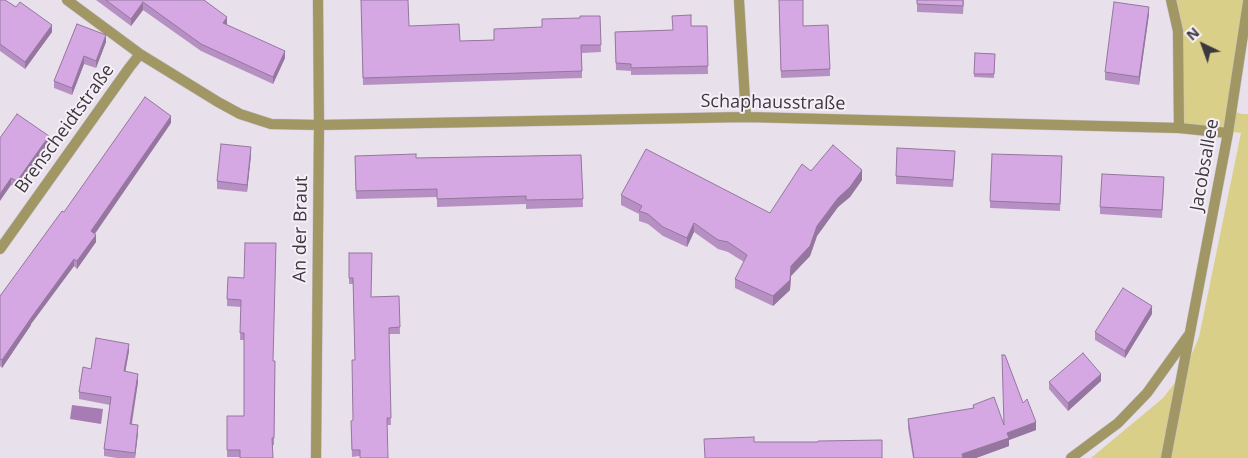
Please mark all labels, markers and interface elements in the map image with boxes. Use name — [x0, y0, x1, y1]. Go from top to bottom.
north arrow — [1178, 20, 1228, 70]
text: N — [1182, 23, 1203, 44]
street label: Brenscheidtstraße — [11, 60, 119, 198]
street label: Schaphausstraße — [700, 91, 846, 115]
street label: Jacobsallee — [1186, 117, 1224, 213]
street label: An der Braut — [289, 175, 313, 283]

